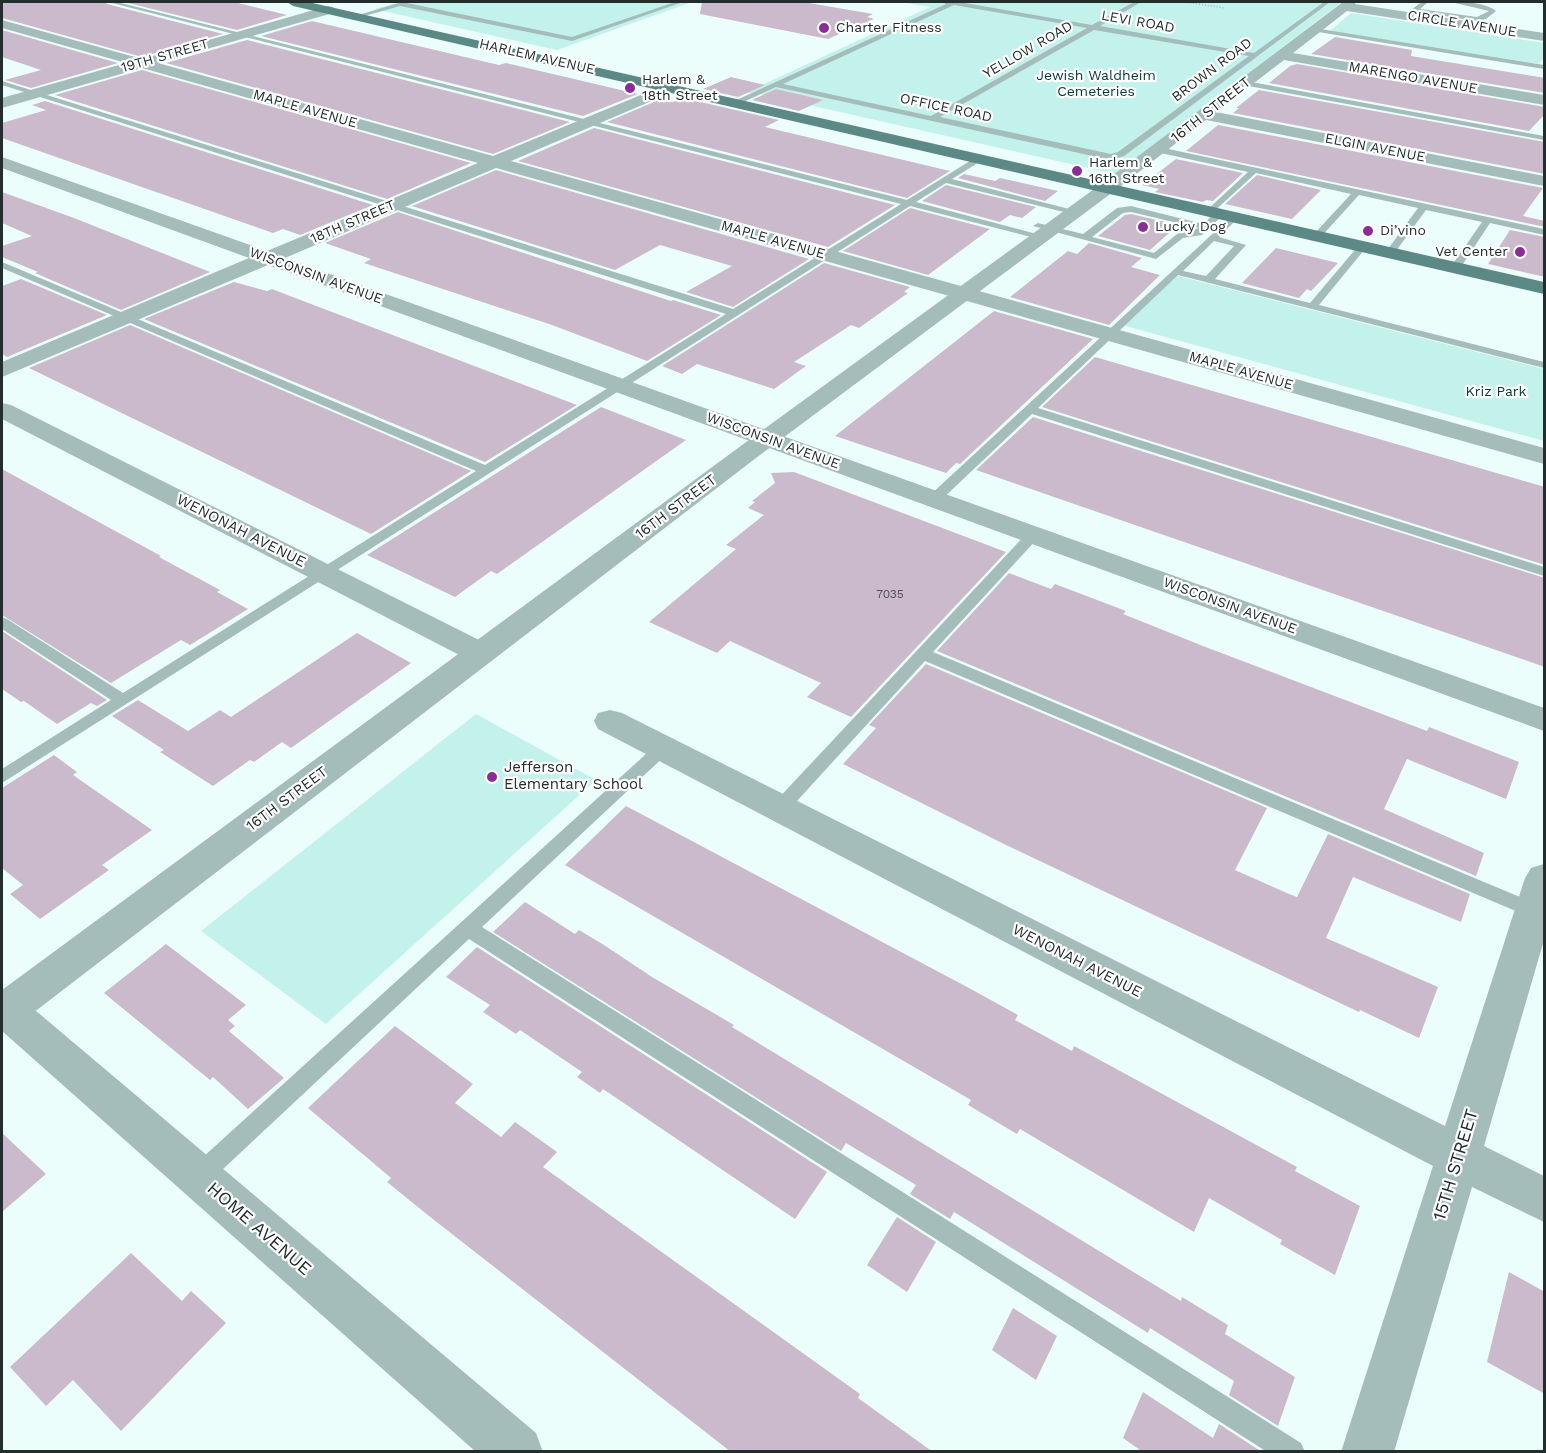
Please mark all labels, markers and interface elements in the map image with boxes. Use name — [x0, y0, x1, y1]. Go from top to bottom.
street label: LEVI ROAD — [1100, 7, 1176, 37]
street label: CIRCLE AVENUE — [1406, 7, 1518, 41]
street label: YELLOW ROAD — [980, 18, 1076, 82]
place label: Charter Fitness — [836, 20, 942, 36]
marker: Charter Fitness — [817, 21, 831, 35]
street label: BROWN ROAD — [1169, 34, 1255, 106]
street label: 19TH STREET — [119, 36, 211, 76]
street label: HARLEM AVENUE — [477, 36, 597, 78]
street label: MARENGO AVENUE — [1347, 58, 1479, 98]
park label: Jewish Waldheim Cemeteries — [1036, 68, 1156, 100]
place label: Harlem & 18th Street — [642, 72, 718, 104]
street label: 16TH STREET — [1167, 73, 1255, 147]
marker: Harlem & 18th Street — [623, 81, 637, 95]
street label: MAPLE AVENUE — [251, 86, 359, 132]
street label: OFFICE ROAD — [898, 90, 994, 126]
street label: ELGIN AVENUE — [1323, 130, 1427, 166]
place label: Harlem & 16th Street — [1089, 155, 1164, 188]
marker: Harlem & 16th Street — [1070, 164, 1084, 178]
street label: 18TH STREET — [308, 197, 398, 247]
street label: MAPLE AVENUE — [719, 217, 827, 263]
place label: Lucky Dog — [1155, 219, 1226, 235]
marker: Lucky Dog — [1136, 220, 1150, 234]
place label: Di’vino — [1380, 223, 1426, 239]
marker: Di’vino — [1361, 224, 1375, 238]
street label: WISCONSIN AVENUE — [247, 244, 385, 308]
place label: Vet Center — [1435, 244, 1508, 260]
marker: Vet Center — [1513, 245, 1527, 259]
street label: MAPLE AVENUE — [1187, 348, 1295, 394]
park label: Kriz Park — [1466, 384, 1526, 400]
street label: WISCONSIN AVENUE — [704, 409, 842, 473]
street label: 16TH STREET — [632, 471, 720, 543]
street label: WENONAH AVENUE — [173, 491, 309, 571]
street label: WISCONSIN AVENUE — [1161, 574, 1299, 638]
house number: 7035 — [876, 587, 904, 601]
place label: Jefferson Elementary School — [504, 759, 643, 794]
street label: 16TH STREET — [243, 763, 331, 835]
marker: Jefferson Elementary School — [485, 770, 499, 784]
street label: WENONAH AVENUE — [1009, 921, 1145, 1001]
street label: 15TH STREET — [1429, 1107, 1483, 1223]
street label: HOME AVENUE — [202, 1178, 316, 1280]

